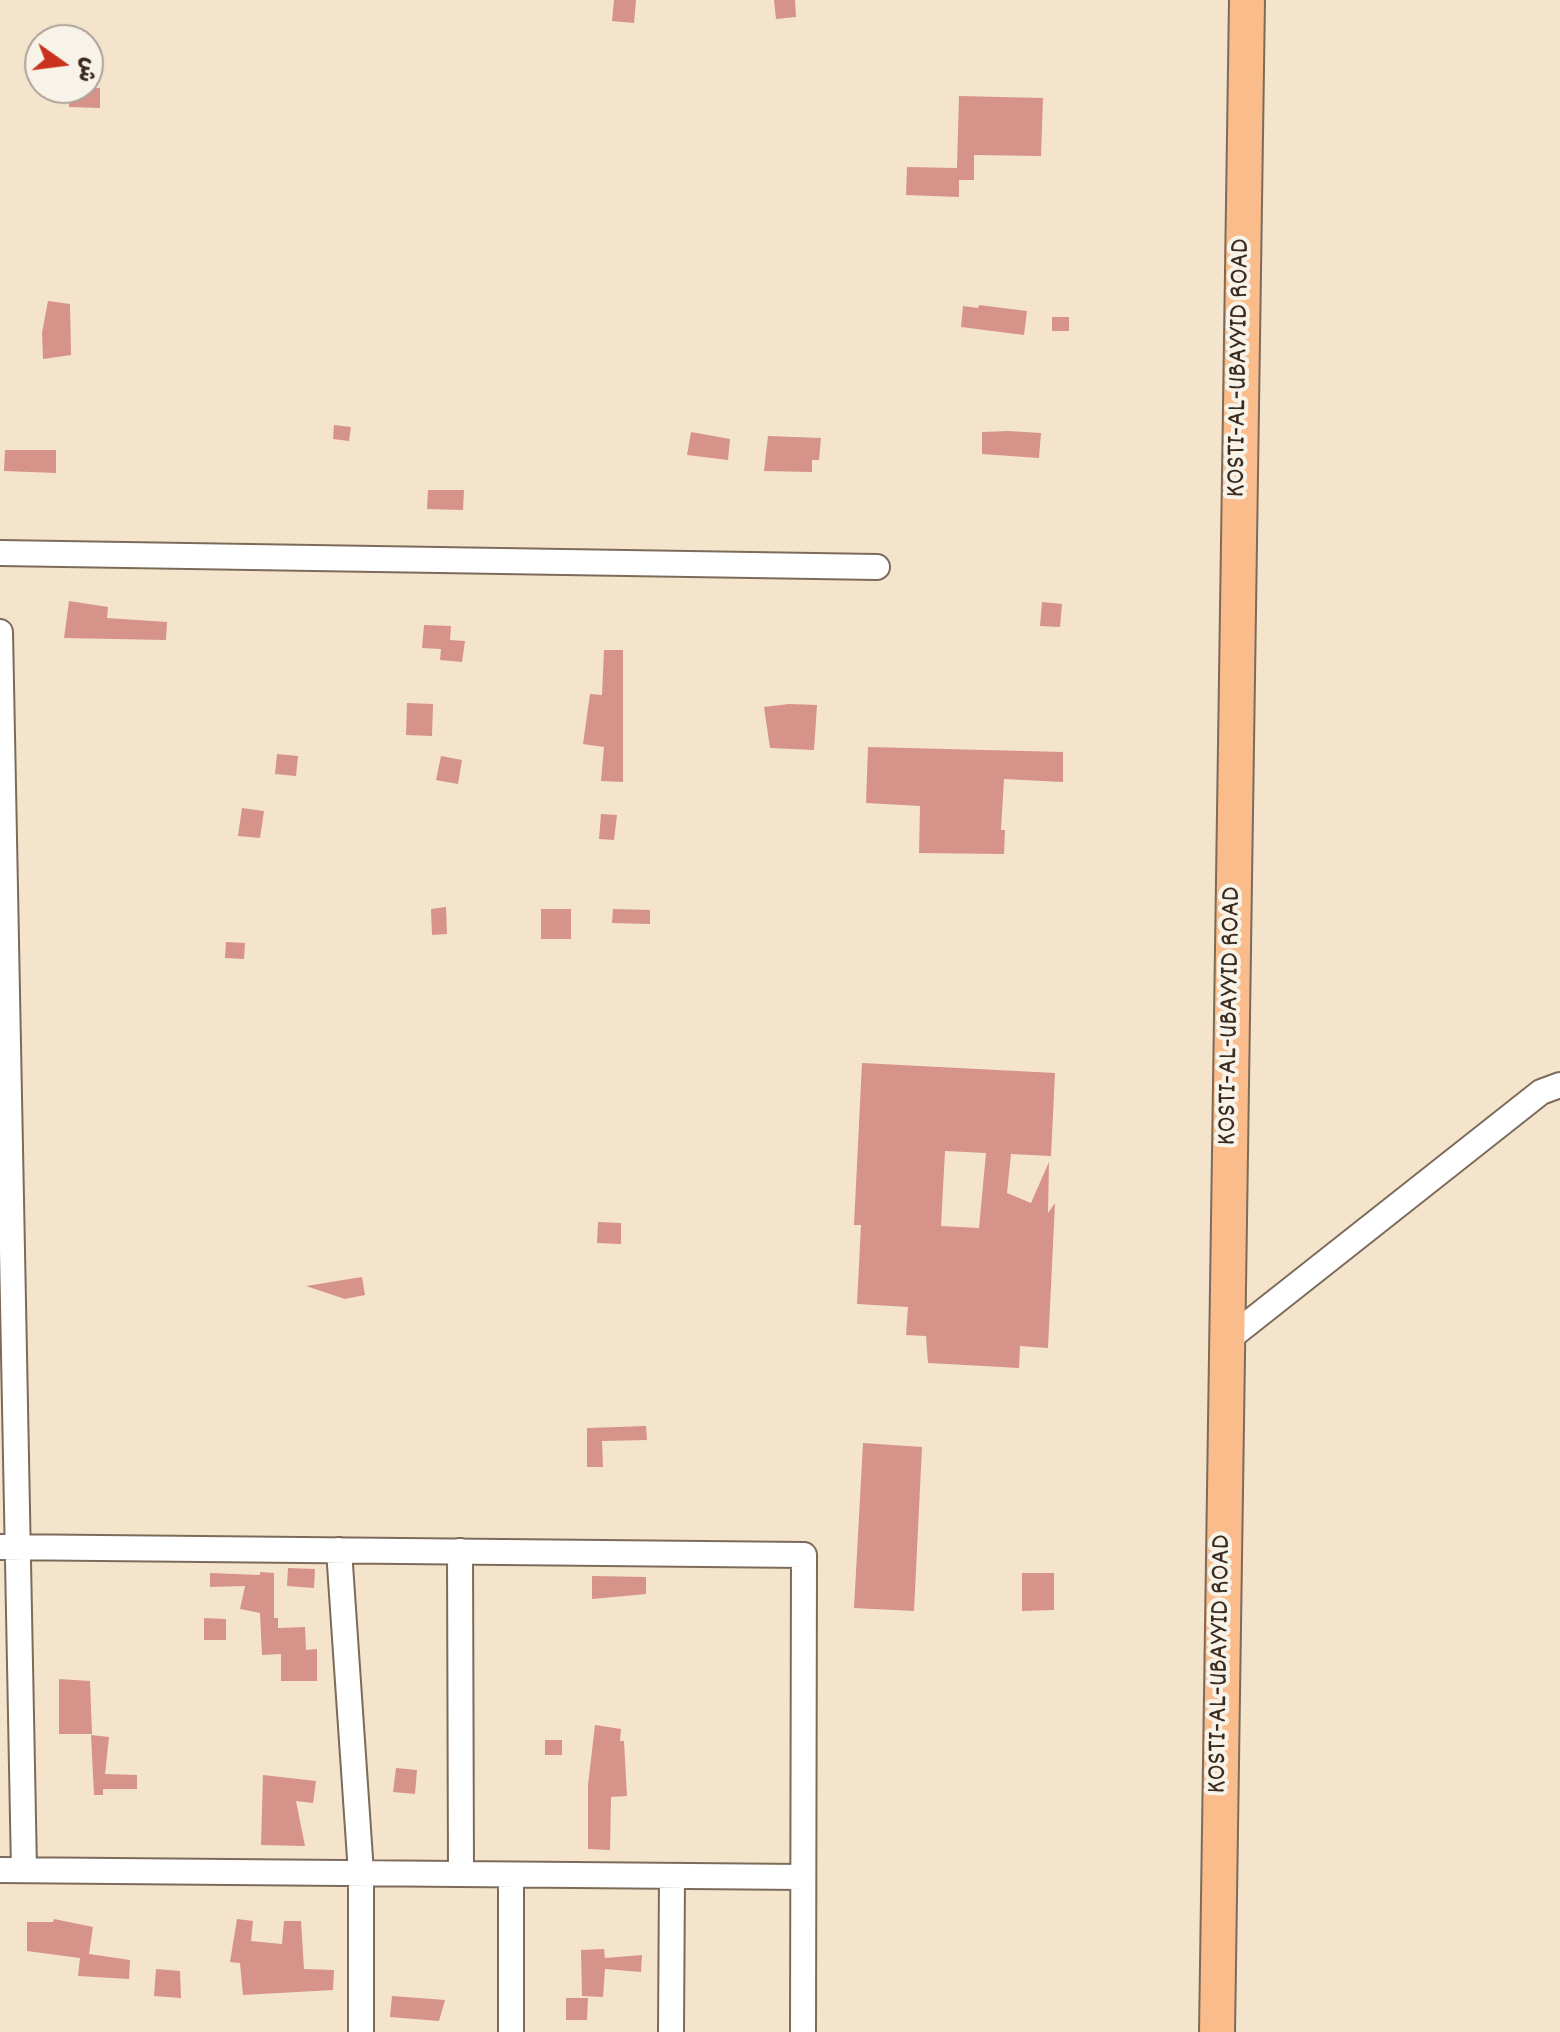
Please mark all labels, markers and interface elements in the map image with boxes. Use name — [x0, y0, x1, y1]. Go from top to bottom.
north arrow — [24, 24, 104, 104]
text: ش — [68, 54, 104, 85]
street label: KOSTI-AL-UBAYYID ROAD — [1222, 238, 1260, 498]
street label: KOSTI-AL-UBAYYID ROAD — [1213, 886, 1251, 1146]
street label: KOSTI-AL-UBAYYID ROAD — [1203, 1534, 1241, 1794]

